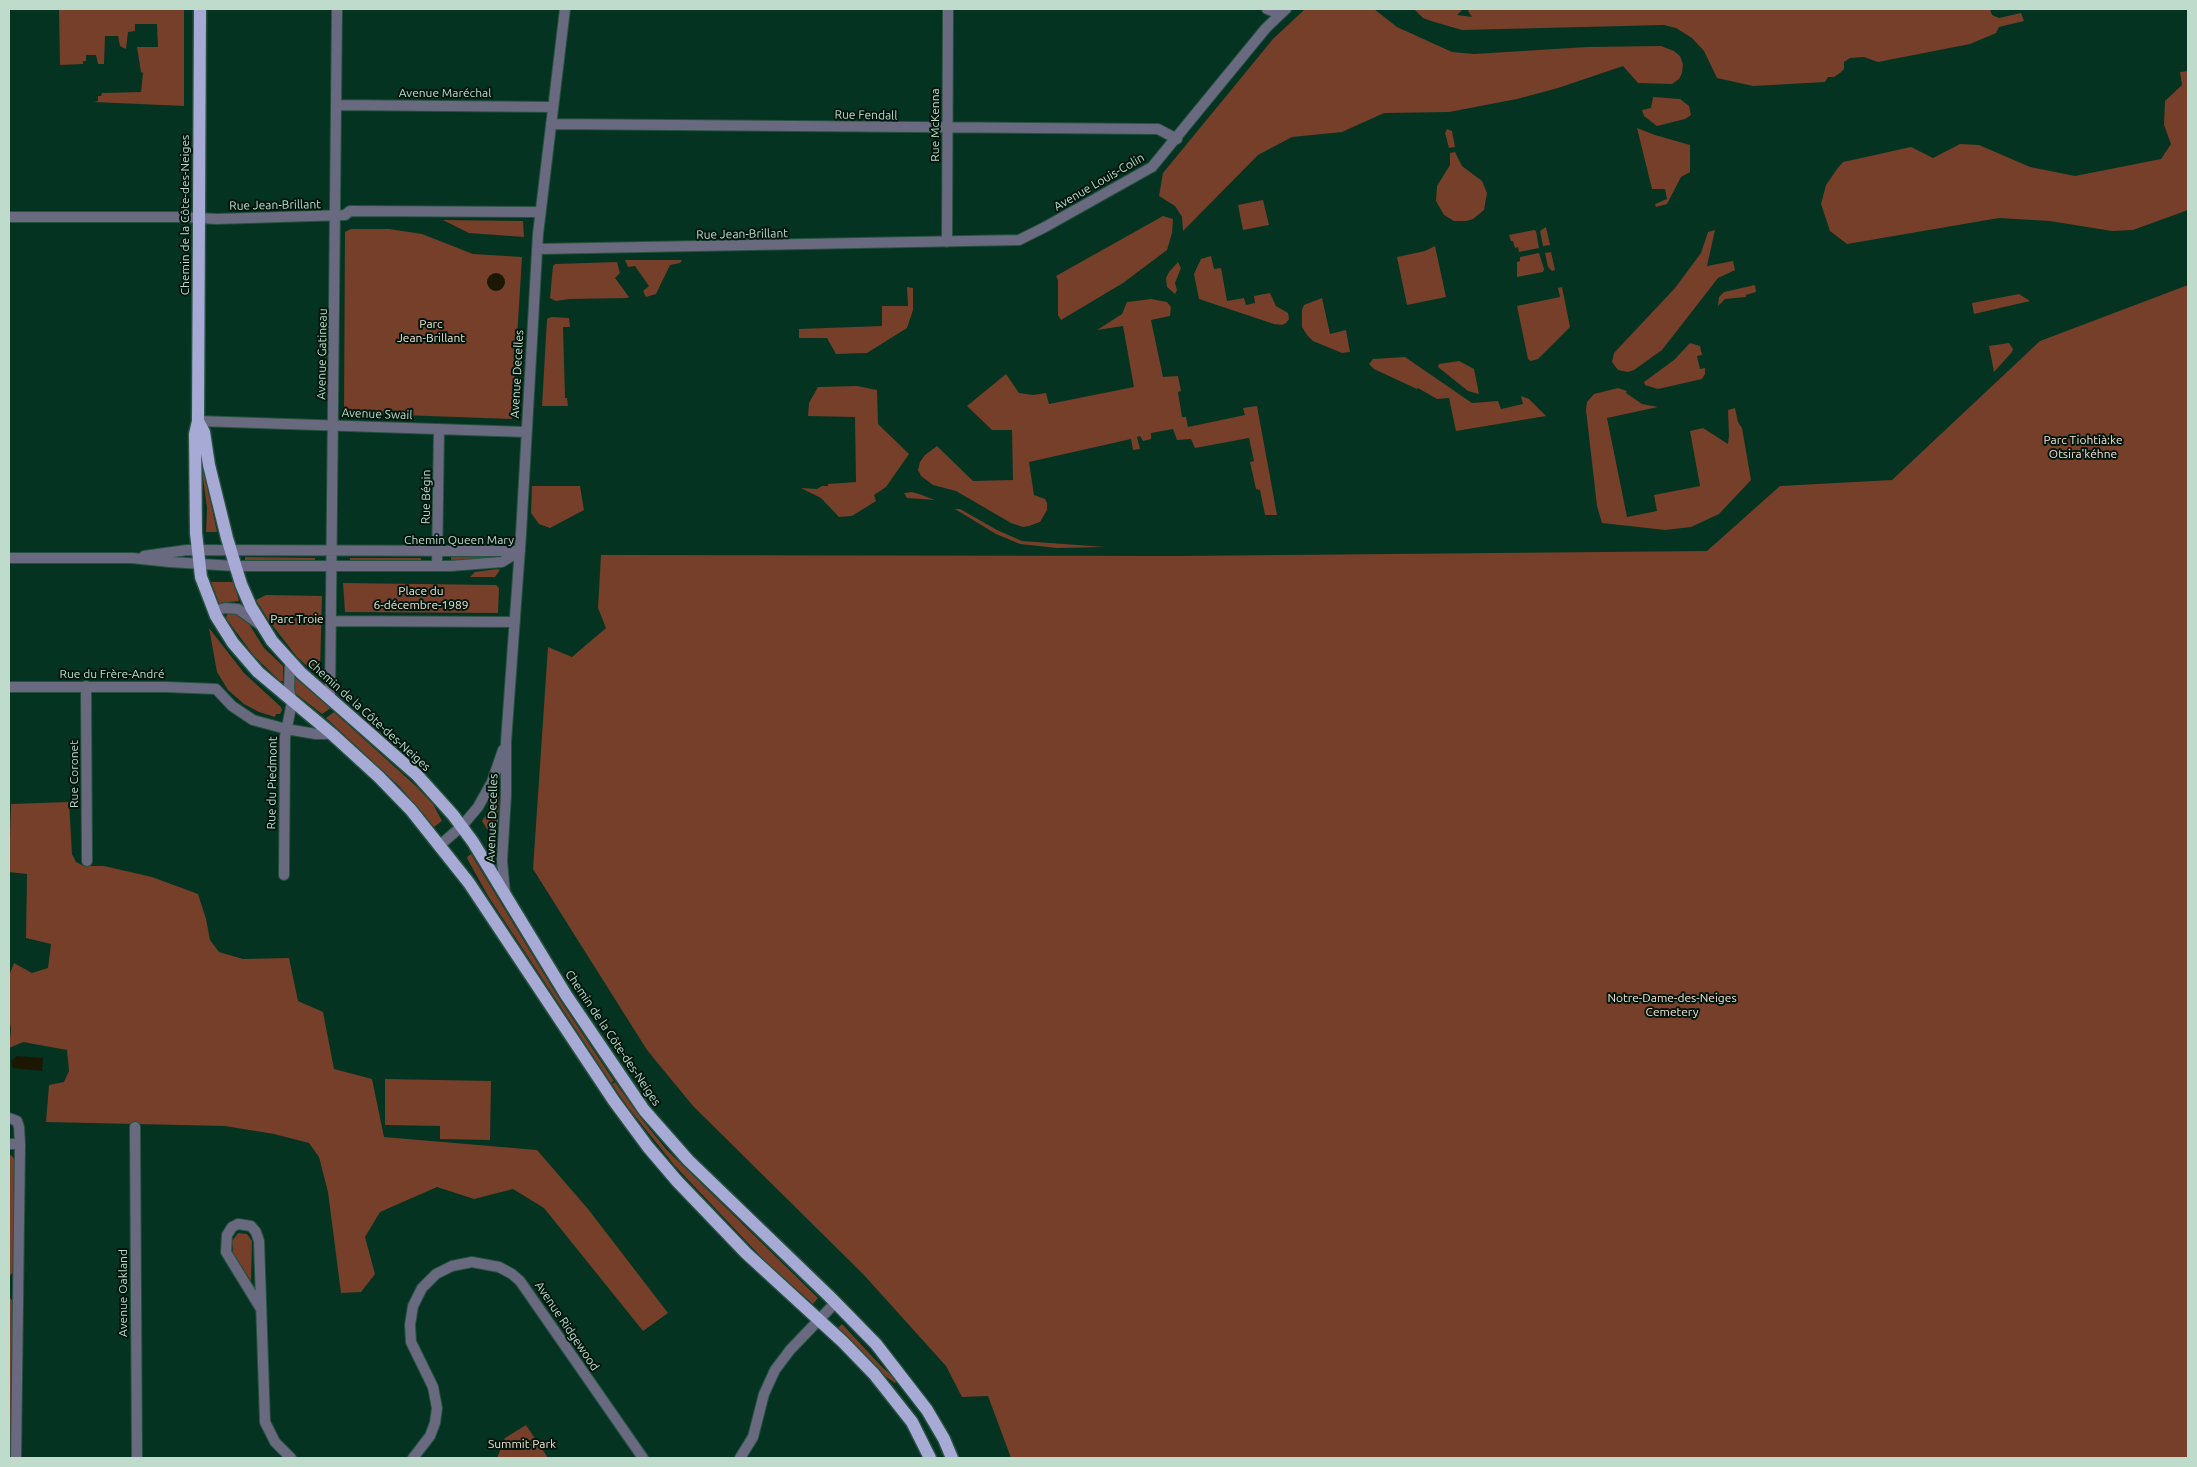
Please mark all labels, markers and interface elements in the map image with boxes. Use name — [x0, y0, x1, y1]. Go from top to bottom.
street label: Avenue Maréchal — [399, 86, 491, 100]
street label: Rue McKenna — [928, 88, 942, 162]
street label: Rue Fendall — [834, 107, 898, 123]
street label: Chemin de la Côte-des-Neiges — [178, 135, 192, 295]
street label: Avenue Louis-Colin — [1051, 150, 1147, 214]
street label: Rue Jean-Brillant — [229, 197, 321, 213]
street label: Rue Jean-Brillant — [696, 226, 788, 242]
street label: Avenue Gatineau — [314, 308, 330, 400]
park label: Parc Jean-Brillant — [397, 317, 465, 345]
street label: Avenue Decelles — [507, 329, 527, 419]
street label: Avenue Swail — [341, 406, 413, 422]
park label: Parc Tiohtià:ke Otsira'kéhne — [2043, 433, 2123, 461]
street label: Rue Bégin — [418, 470, 434, 524]
street label: Chemin Queen Mary — [404, 533, 514, 547]
park label: Place du 6-décembre-1989 — [373, 584, 469, 612]
park label: Parc Troie — [270, 612, 324, 626]
street label: Chemin de la Côte-des-Neiges — [305, 656, 433, 774]
street label: Rue du Frère-André — [59, 667, 165, 681]
street label: Rue du Piedmont — [264, 736, 280, 830]
street label: Rue Coronet — [67, 740, 81, 808]
street label: Avenue Decelles — [483, 773, 501, 863]
street label: Chemin de la Côte-des-Neiges — [562, 967, 664, 1109]
park label: Notre-Dame-des-Neiges Cemetery — [1607, 991, 1737, 1019]
street label: Avenue Oakland — [116, 1249, 130, 1337]
street label: Avenue Ridgewood — [532, 1279, 602, 1373]
park label: Summit Park — [488, 1437, 556, 1451]

